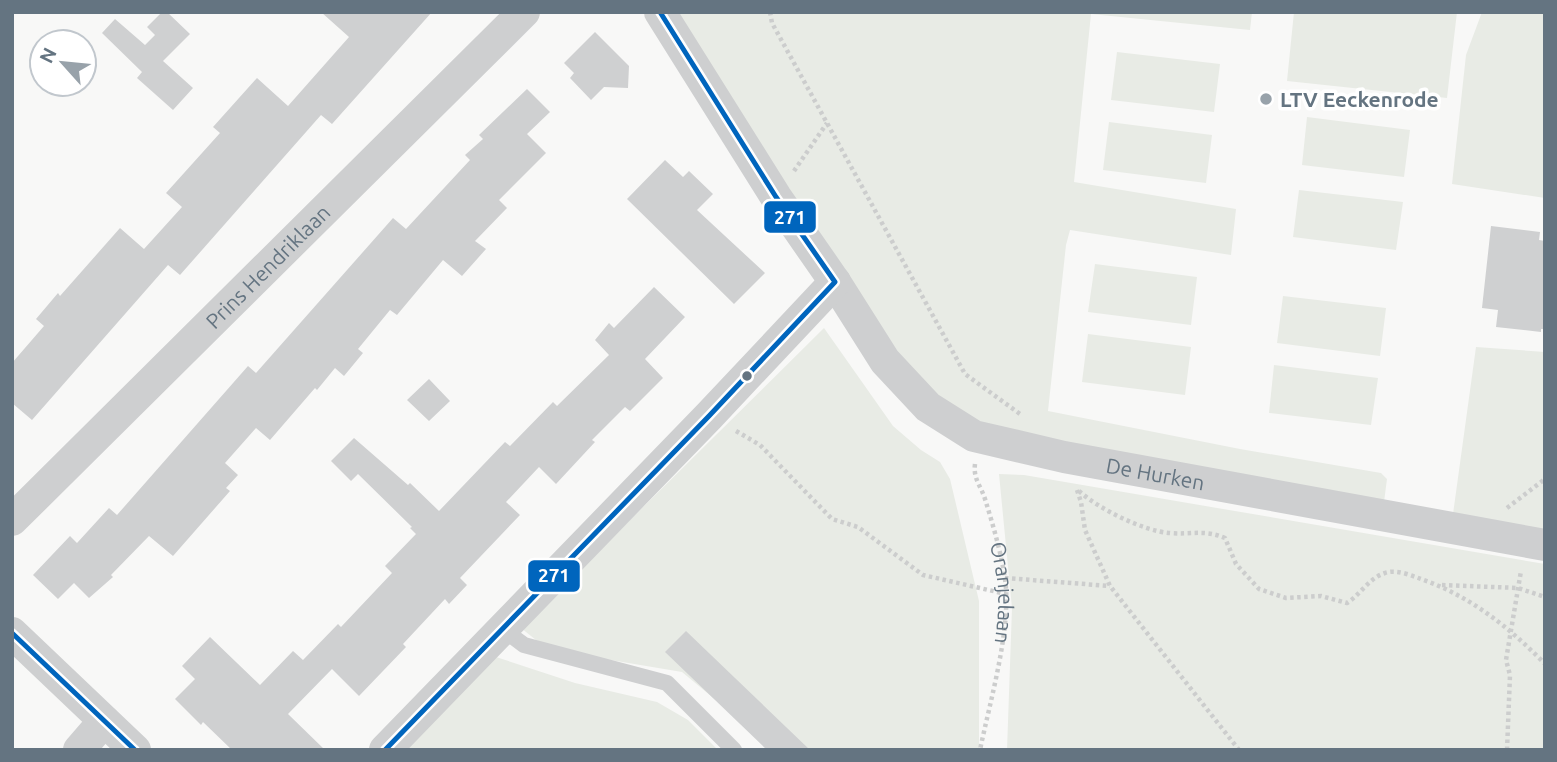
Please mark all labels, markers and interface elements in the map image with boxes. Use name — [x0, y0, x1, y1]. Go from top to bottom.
north arrow — [28, 28, 98, 98]
text: N — [35, 44, 61, 67]
place label: LTV Eeckenrode — [1280, 87, 1439, 111]
marker: LTV Eeckenrode — [1258, 91, 1274, 107]
street label: Prins Hendriklaan — [201, 200, 335, 333]
line badge: 271 — [763, 200, 817, 234]
text: 271 — [774, 206, 806, 228]
unlabelled marker — [740, 369, 754, 383]
street label: De Hurken — [1104, 453, 1207, 494]
street label: Oranjelaan — [986, 539, 1018, 645]
line badge: 271 — [527, 559, 581, 593]
text: 271 — [538, 564, 570, 586]

